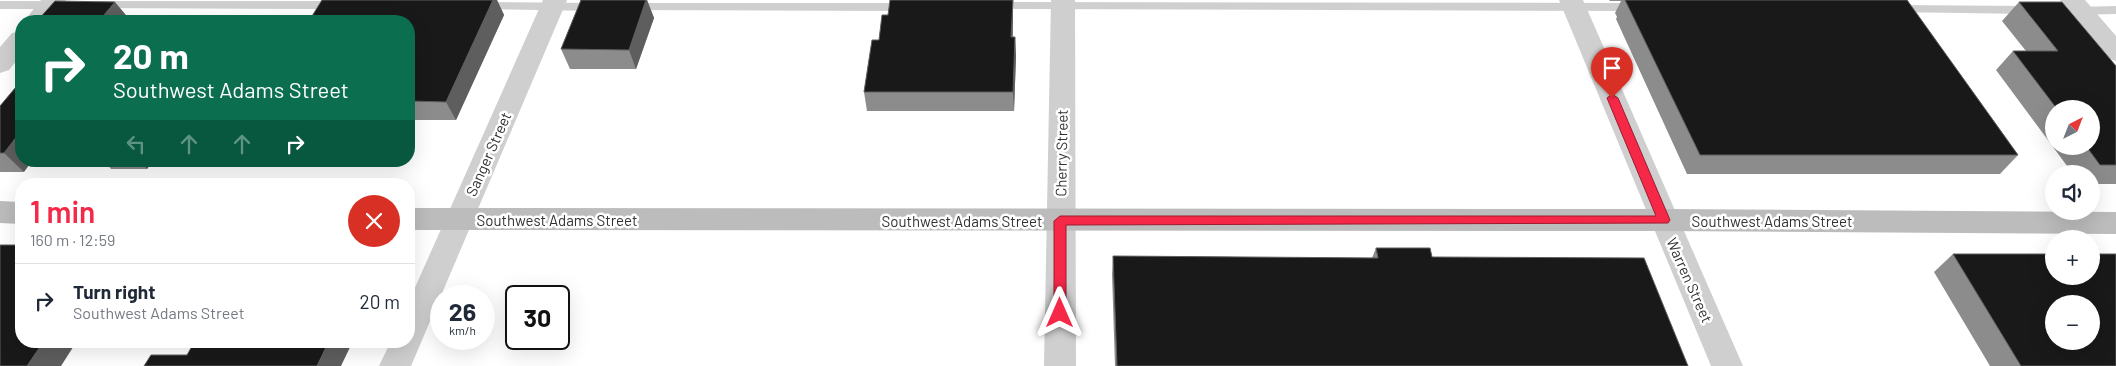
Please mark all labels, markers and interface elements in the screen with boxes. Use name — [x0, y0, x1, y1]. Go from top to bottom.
text: 20 m — [113, 34, 189, 76]
icon: right — [30, 35, 95, 100]
pin — [1591, 47, 1633, 98]
icon: arrive — [1598, 54, 1626, 82]
text: Southwest Adams Street — [113, 76, 349, 102]
north arrow — [2045, 100, 2100, 155]
map controls — [2045, 100, 2100, 350]
street label: Sanger Street — [461, 109, 515, 199]
street label: Cherry Street — [1051, 109, 1071, 197]
icon: left — [122, 130, 150, 158]
icon: ahead — [175, 130, 203, 158]
icon: ahead — [228, 130, 256, 158]
icon: right — [281, 130, 309, 158]
button: sound — [2045, 165, 2100, 220]
text: 1 min — [30, 193, 95, 229]
button: close — [348, 195, 400, 247]
street label: Southwest Adams Street — [477, 211, 637, 229]
street label: Southwest Adams Street — [882, 212, 1042, 230]
street label: Southwest Adams Street — [1692, 212, 1852, 230]
text: 160 m · 12:59 — [30, 230, 115, 249]
button: + — [2045, 230, 2100, 285]
street label: Warren Street — [1663, 235, 1717, 325]
text: Turn right — [73, 280, 155, 303]
speed limit sign: 30 — [505, 285, 570, 350]
position arrow — [1033, 286, 1085, 338]
icon: right — [30, 287, 58, 315]
text: 20 m — [360, 290, 400, 313]
button: − — [2045, 295, 2100, 350]
text: 26 — [449, 296, 476, 326]
text: Southwest Adams Street — [73, 303, 245, 322]
text: km/h — [449, 323, 476, 337]

